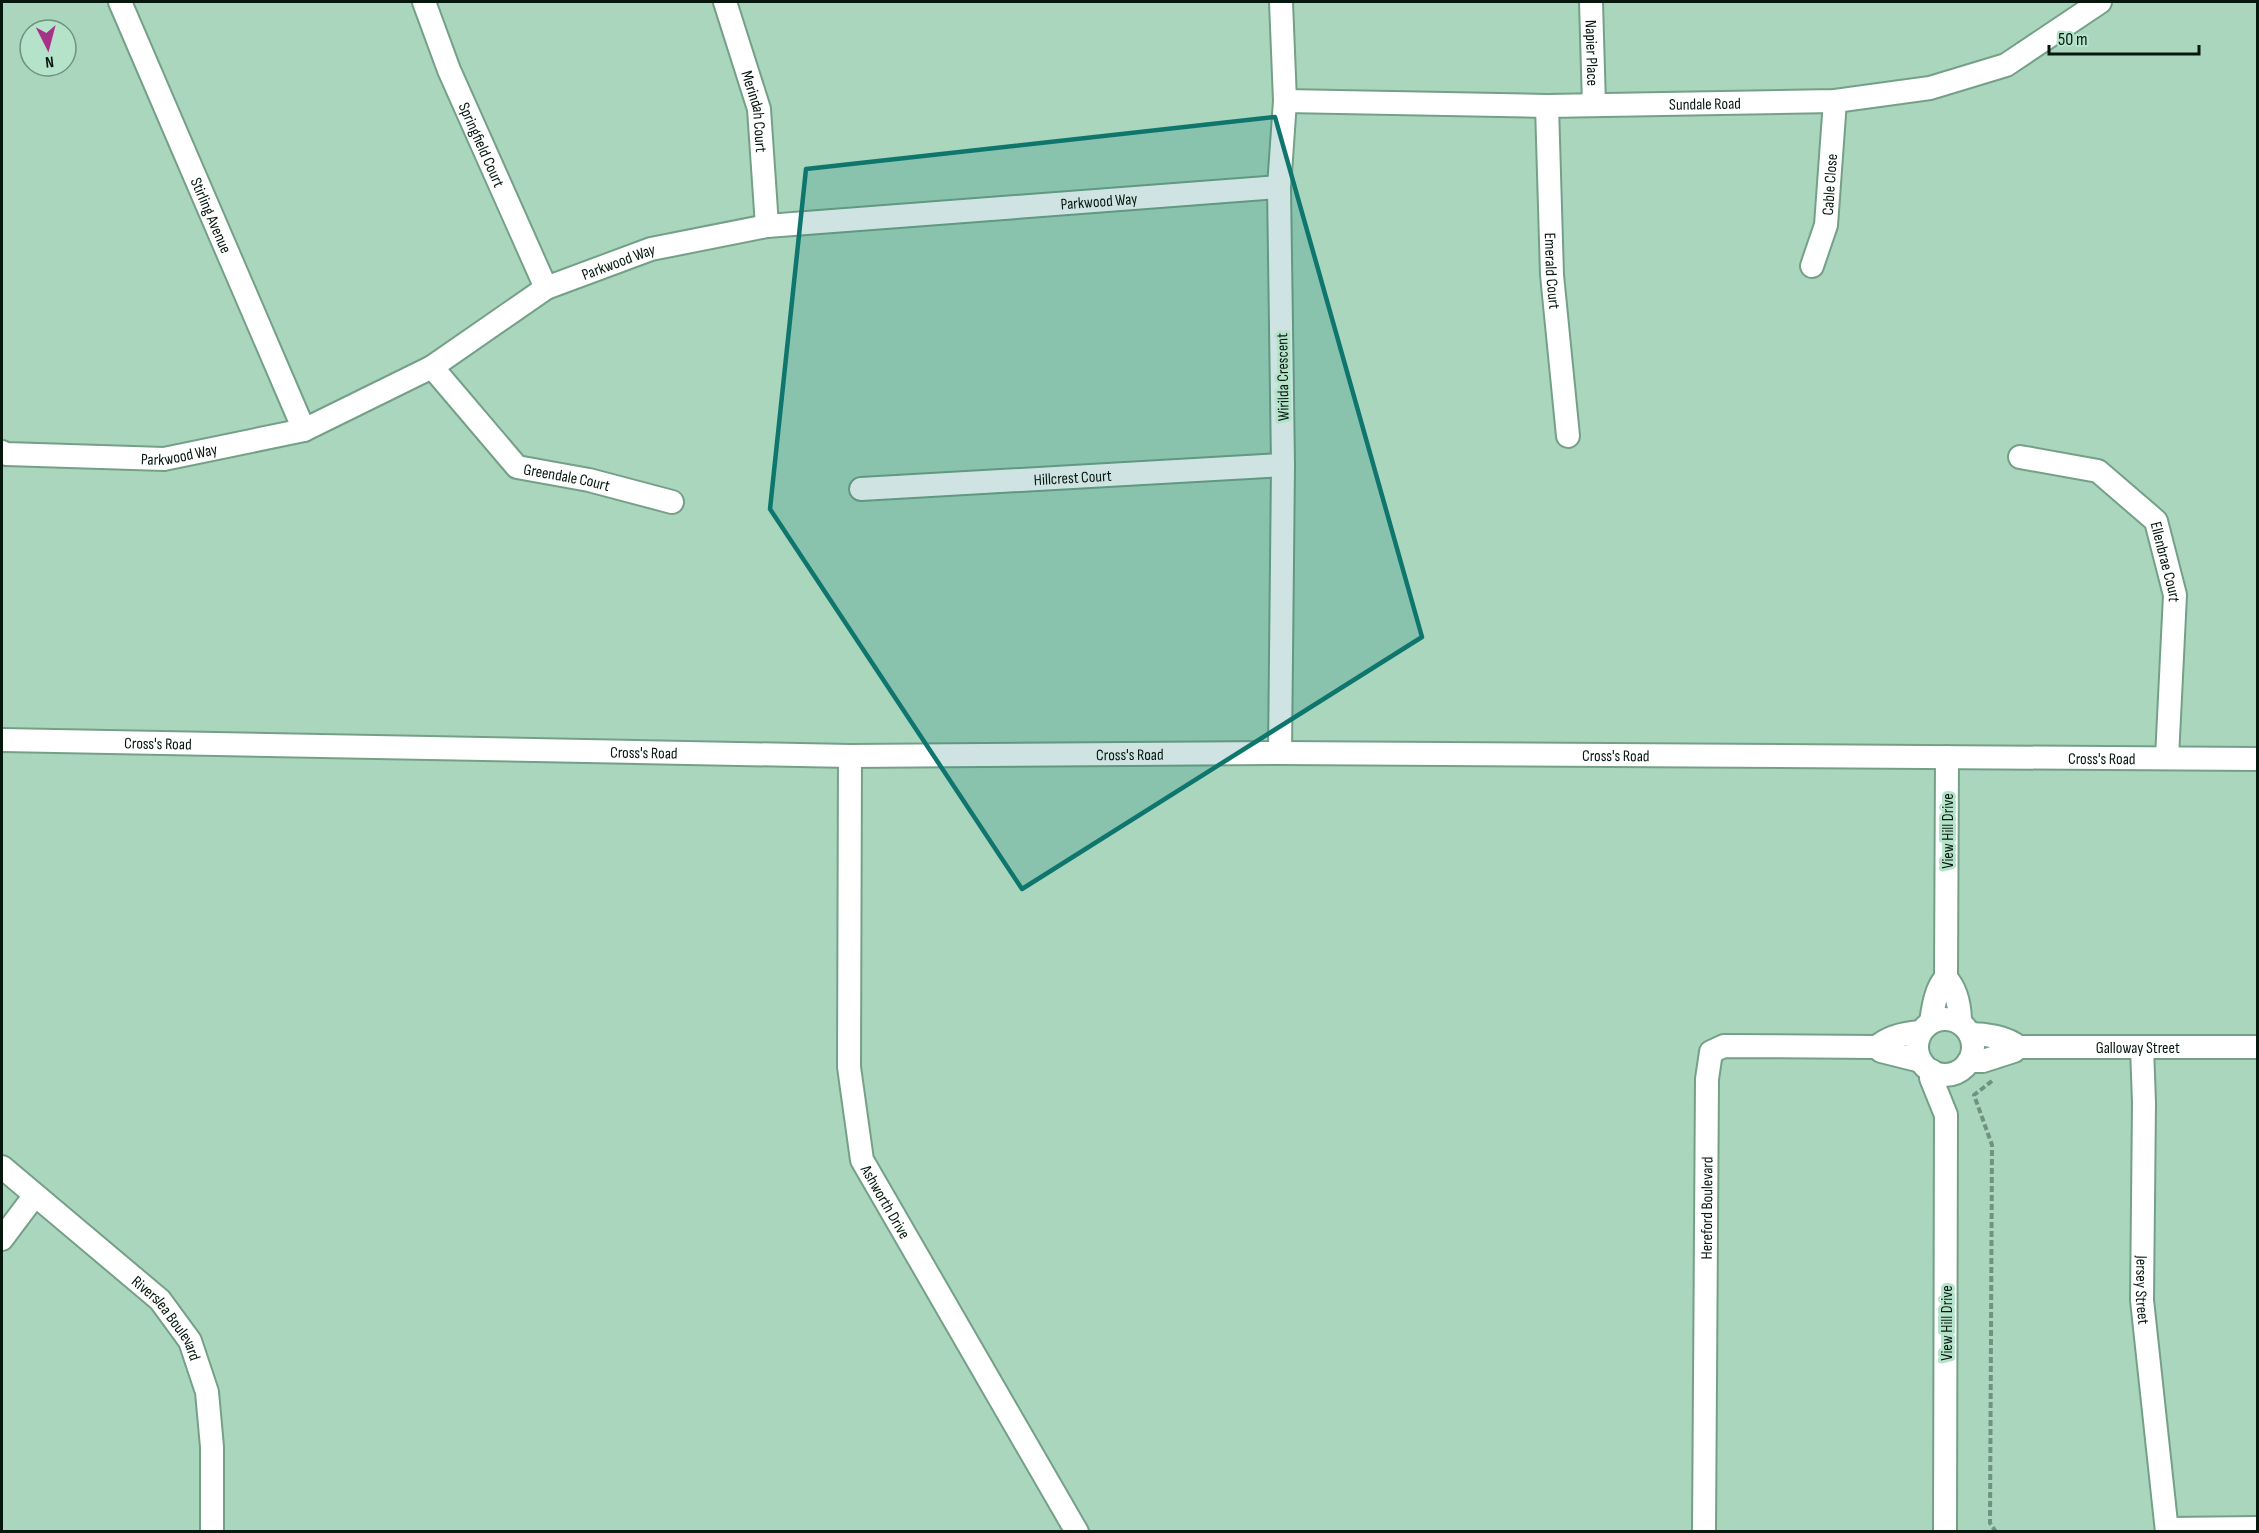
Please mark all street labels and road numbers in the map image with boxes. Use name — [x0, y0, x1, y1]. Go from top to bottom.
street label: Napier Place — [1581, 20, 1601, 86]
street label: Merindah Court — [736, 69, 770, 153]
street label: Sundale Road — [1669, 95, 1741, 115]
street label: Springfield Court — [454, 100, 508, 190]
street label: Cable Close — [1819, 153, 1842, 216]
street label: Stirling Avenue — [186, 175, 235, 257]
street label: Parkwood Way — [1060, 190, 1138, 215]
street label: Emerald Court — [1540, 232, 1563, 310]
street label: Parkwood Way — [579, 240, 657, 285]
street label: Wirilda Crescent — [1273, 333, 1294, 421]
street label: Parkwood Way — [141, 440, 219, 470]
street label: Greendale Court — [522, 460, 612, 496]
street label: Hillcrest Court — [1033, 467, 1112, 490]
street label: Ellenbrae Court — [2146, 520, 2183, 603]
street label: Cross's Road — [124, 734, 192, 755]
street label: Cross's Road — [610, 743, 678, 764]
street label: Cross's Road — [1096, 746, 1164, 765]
street label: Cross's Road — [1582, 747, 1650, 766]
street label: Cross's Road — [2068, 750, 2136, 769]
street label: View Hill Drive — [1939, 793, 1958, 869]
street label: Galloway Street — [2096, 1039, 2180, 1058]
street label: Hereford Boulevard — [1698, 1157, 1717, 1259]
street label: Ashworth Drive — [855, 1161, 914, 1243]
street label: Jersey Street — [2131, 1254, 2153, 1325]
street label: Riverslea Boulevard — [127, 1272, 204, 1363]
street label: View Hill Drive — [1938, 1285, 1957, 1361]

